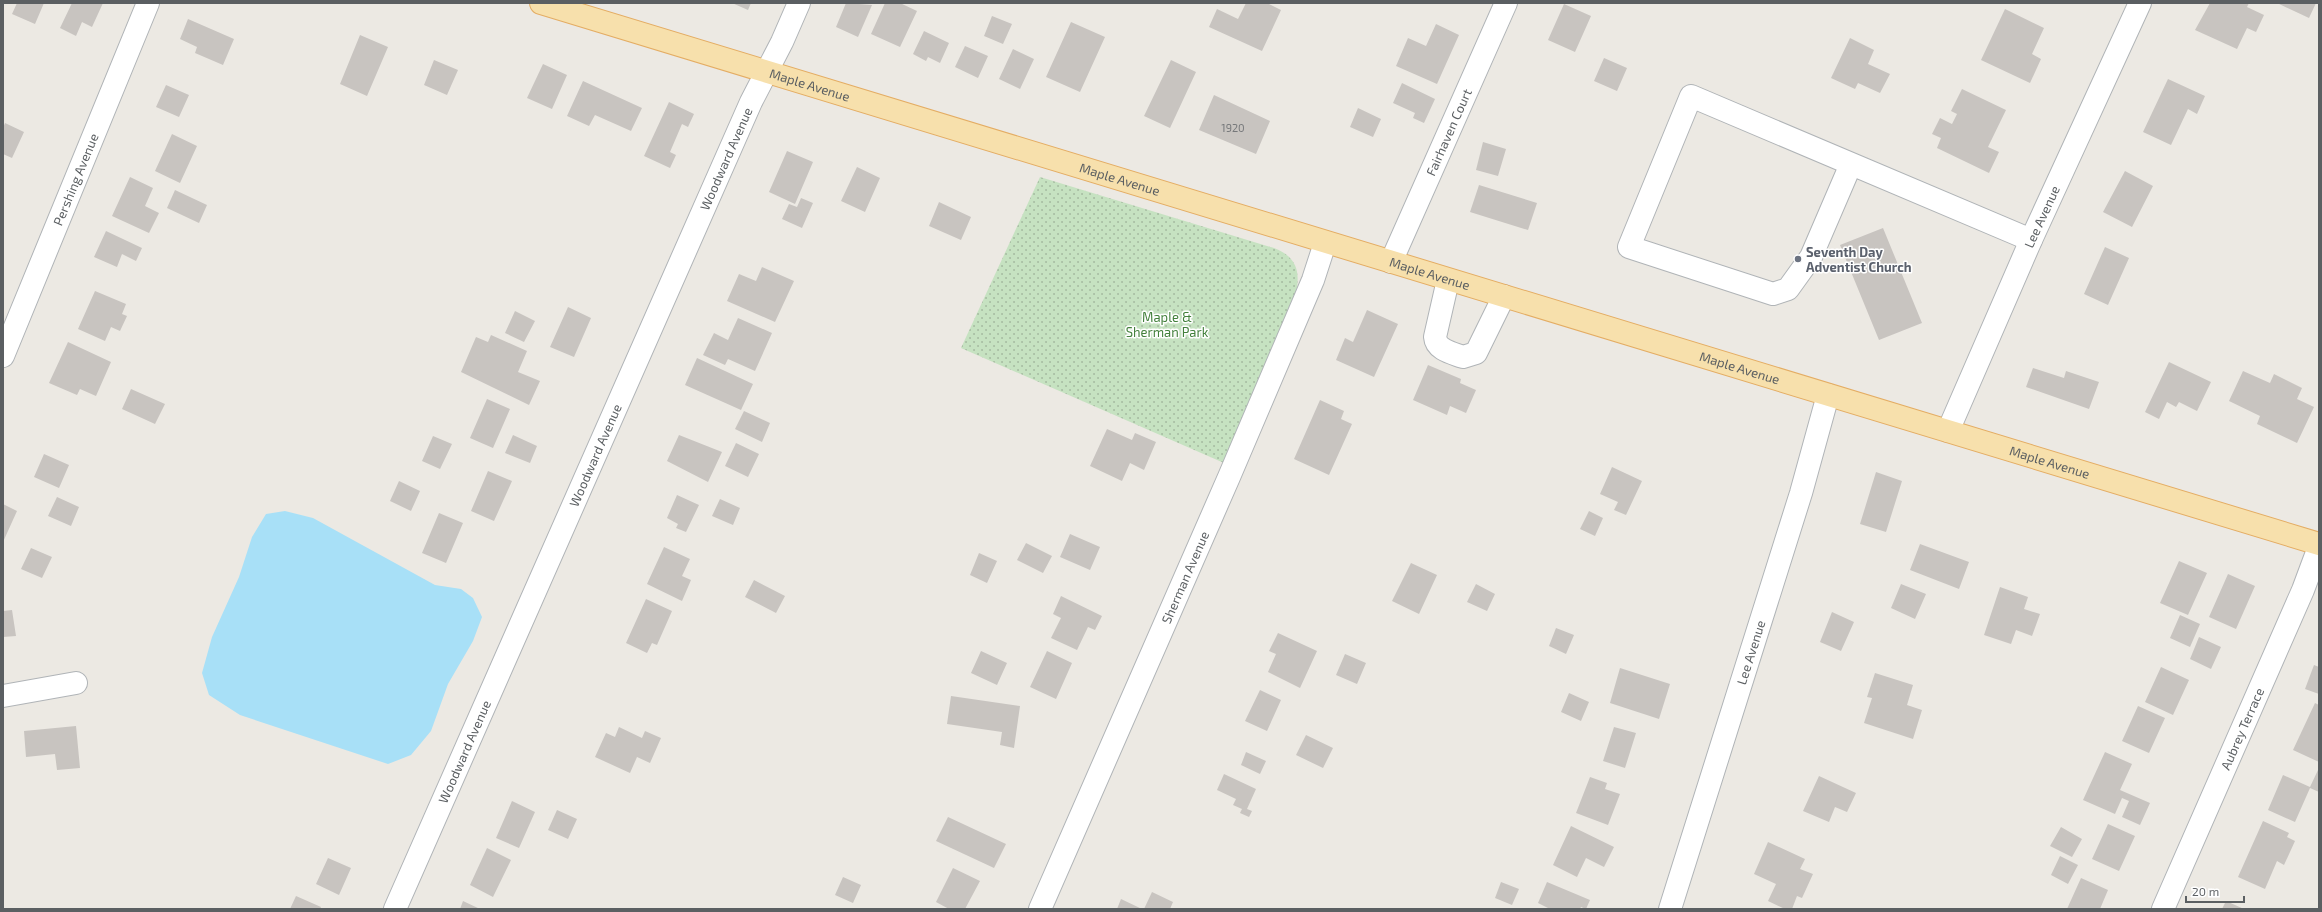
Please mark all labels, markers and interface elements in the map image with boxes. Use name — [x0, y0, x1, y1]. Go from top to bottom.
street label: Maple Avenue — [768, 65, 852, 105]
street label: Fairhaven Court — [1422, 86, 1475, 178]
street label: Woodward Avenue — [696, 105, 756, 213]
house number: 1920 — [1221, 121, 1245, 134]
street label: Pershing Avenue — [50, 131, 102, 228]
street label: Maple Avenue — [1078, 159, 1162, 199]
street label: Lee Avenue — [2021, 183, 2063, 250]
place label: Seventh Day Adventist Church — [1806, 244, 1912, 275]
street label: Maple Avenue — [1388, 254, 1472, 293]
marker: Seventh Day Adventist Church — [1793, 254, 1803, 264]
park label: Maple & Sherman Park — [1126, 309, 1209, 340]
street label: Maple Avenue — [1698, 348, 1782, 388]
street label: Woodward Avenue — [565, 401, 625, 509]
street label: Maple Avenue — [2008, 442, 2092, 482]
street label: Sherman Avenue — [1158, 529, 1212, 626]
street label: Lee Avenue — [1733, 618, 1768, 687]
street label: Aubrey Terrace — [2217, 685, 2267, 772]
street label: Woodward Avenue — [435, 698, 494, 806]
scale bar — [2186, 878, 2244, 904]
text: 20 m — [2192, 884, 2219, 898]

